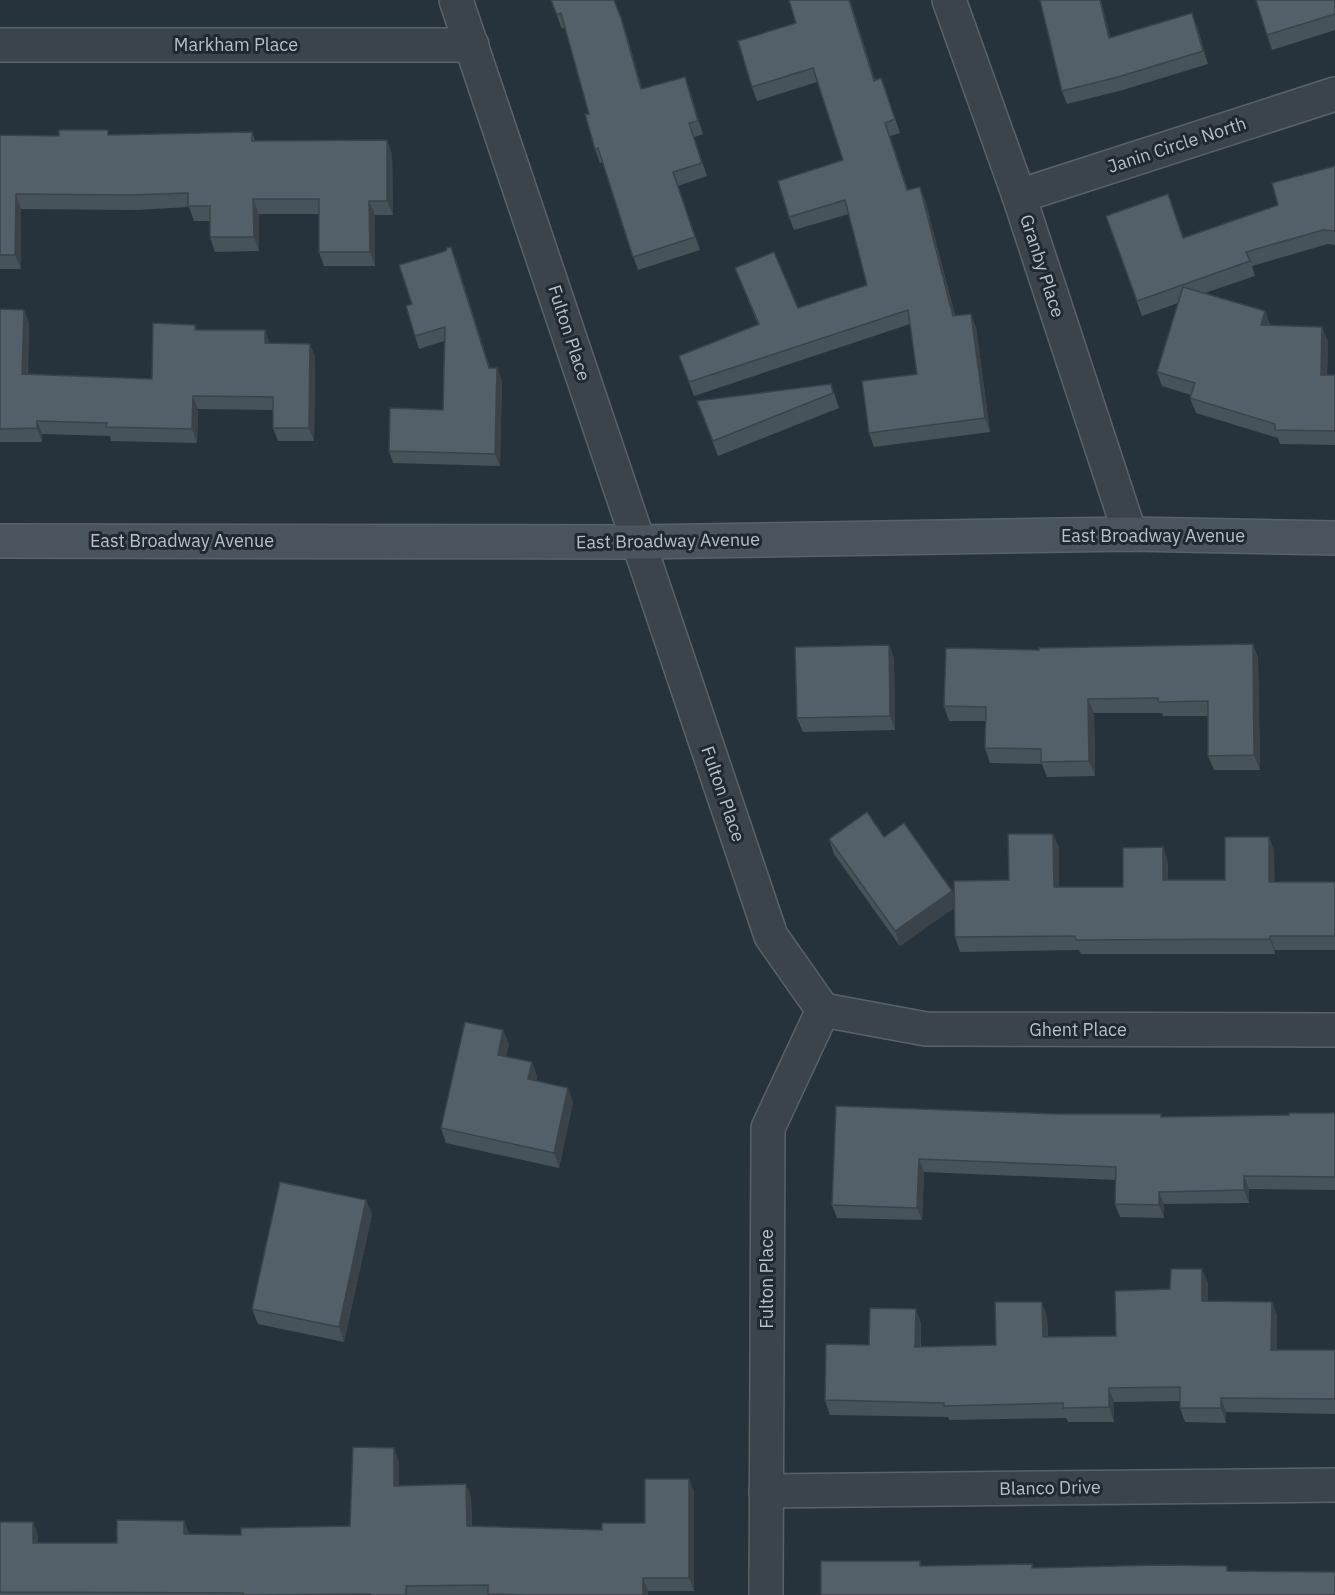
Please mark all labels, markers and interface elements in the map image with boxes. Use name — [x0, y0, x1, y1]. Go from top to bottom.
street label: Markham Place — [174, 33, 298, 56]
street label: Janin Circle North — [1105, 111, 1249, 178]
street label: Granby Place — [1015, 212, 1070, 320]
street label: Fulton Place — [543, 282, 596, 384]
street label: East Broadway Avenue — [1061, 524, 1245, 547]
street label: East Broadway Avenue — [576, 527, 760, 554]
street label: East Broadway Avenue — [90, 529, 274, 552]
street label: Fulton Place — [696, 743, 751, 845]
street label: Ghent Place — [1029, 1018, 1127, 1041]
street label: Fulton Place — [755, 1229, 778, 1329]
street label: Blanco Drive — [999, 1475, 1101, 1500]

